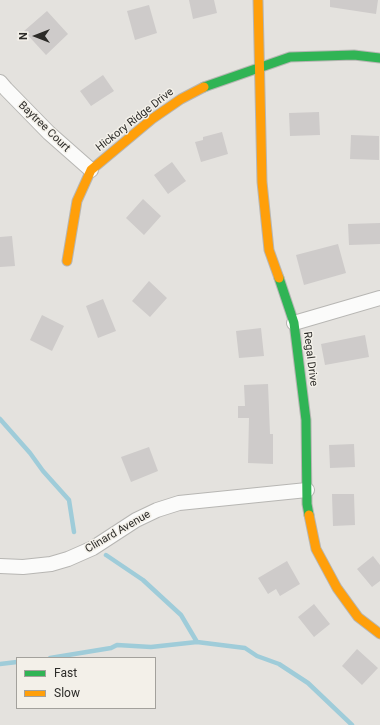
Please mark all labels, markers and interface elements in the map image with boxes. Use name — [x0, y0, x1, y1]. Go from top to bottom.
north arrow — [16, 16, 56, 56]
text: N — [17, 32, 30, 40]
street label: Hickory Ridge Drive — [94, 86, 176, 154]
street label: Baytree Court — [15, 99, 73, 155]
street label: Regal Drive — [300, 331, 320, 387]
street label: Clinard Avenue — [83, 508, 153, 556]
legend — [16, 657, 156, 709]
text: Fast — [54, 666, 77, 680]
text: Slow — [54, 686, 80, 700]

